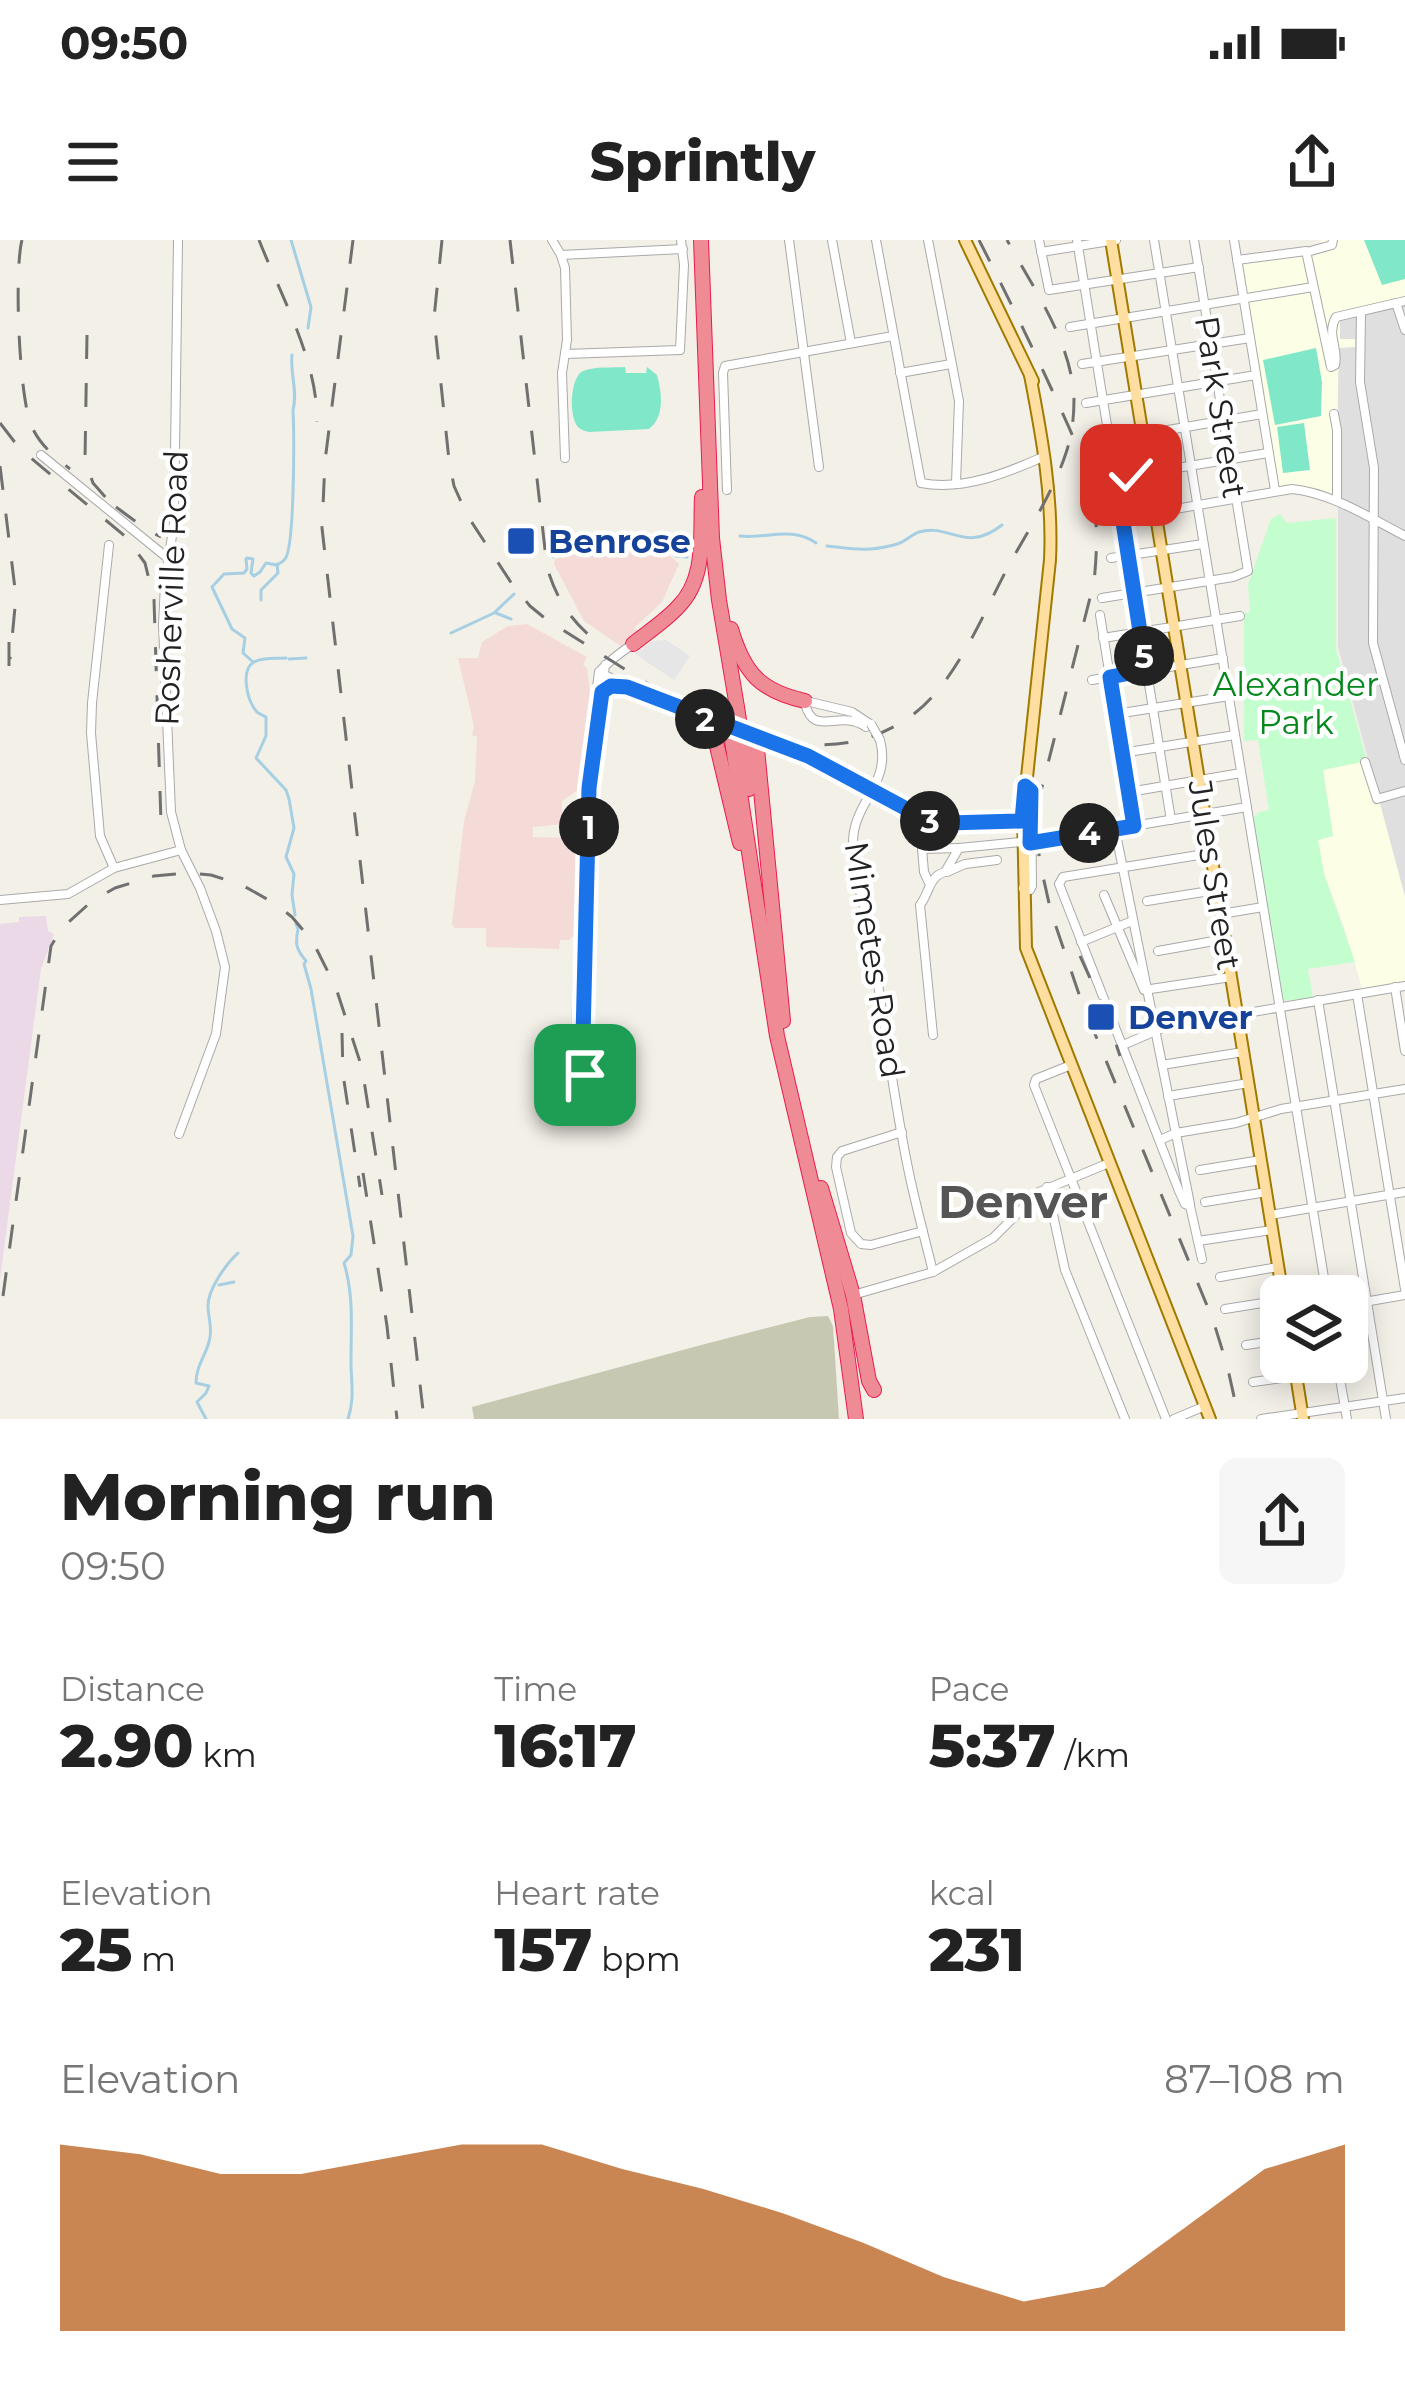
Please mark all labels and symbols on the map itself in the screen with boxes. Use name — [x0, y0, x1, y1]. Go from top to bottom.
street label: Park Street — [1187, 313, 1255, 501]
pin — [1080, 424, 1182, 526]
street label: Rosherville Road — [146, 449, 196, 727]
place label: Benrose — [548, 521, 691, 561]
marker: Benrose — [505, 525, 537, 557]
pin: 5 — [1114, 626, 1174, 686]
park label: Alexander Park — [1213, 664, 1379, 742]
pin: 2 — [675, 689, 735, 749]
street label: Jules Street — [1180, 776, 1250, 973]
pin: 3 — [900, 791, 960, 851]
pin: 1 — [559, 797, 619, 857]
pin: 4 — [1059, 803, 1119, 863]
street label: Mimetes Road — [837, 839, 913, 1081]
place label: Denver — [1128, 997, 1253, 1037]
marker: Denver — [1085, 1001, 1117, 1033]
pin — [534, 1024, 636, 1126]
district label: Denver — [938, 1174, 1108, 1229]

